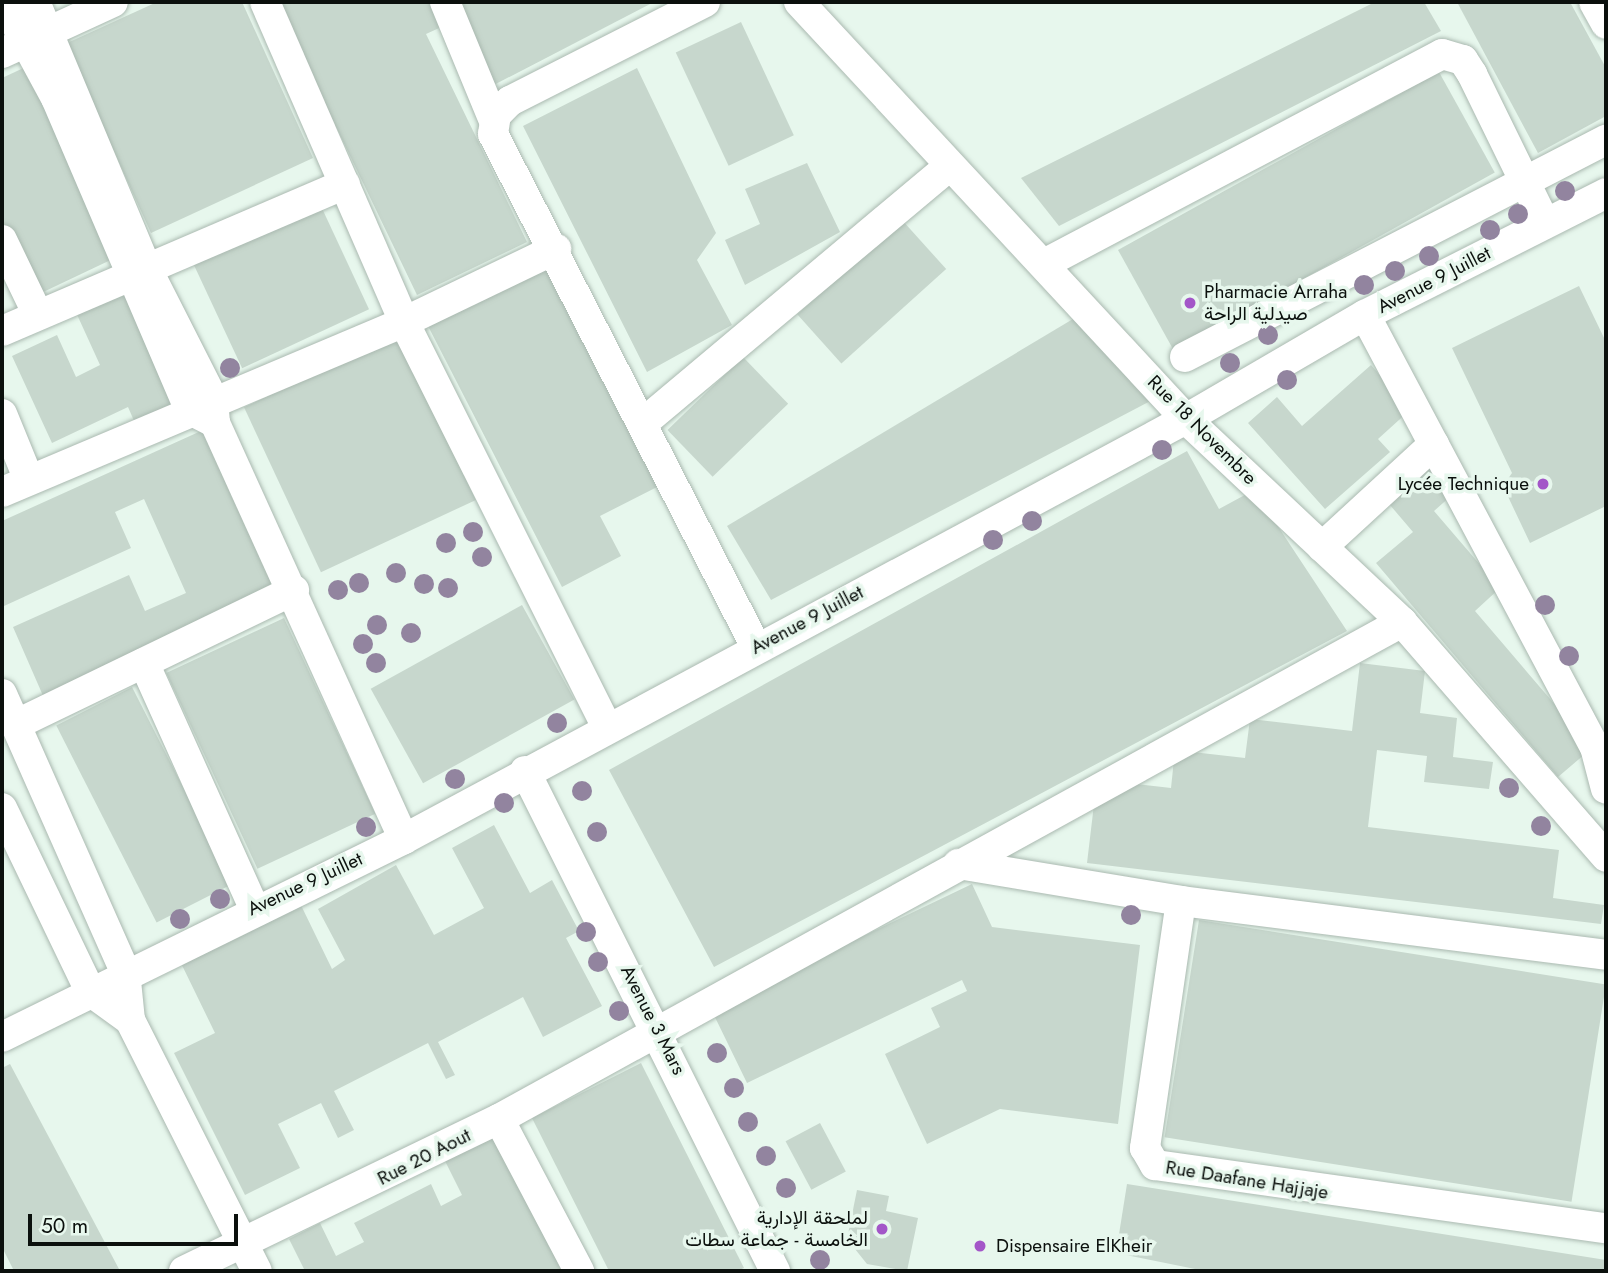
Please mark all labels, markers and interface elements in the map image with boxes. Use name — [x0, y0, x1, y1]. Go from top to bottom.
street label: Avenue 9 Juillet — [1374, 242, 1494, 318]
place label: Pharmacie Arraha صيدلية الراحة — [1204, 281, 1347, 325]
marker: Pharmacie Arraha صيدلية الراحة — [1182, 295, 1198, 311]
street label: Rue 18 Novembre — [1143, 371, 1261, 489]
place label: Lycée Technique — [1398, 473, 1529, 495]
marker: Lycée Technique — [1535, 476, 1551, 492]
street label: Avenue 9 Juillet — [747, 581, 867, 659]
street label: Avenue 9 Juillet — [244, 847, 366, 921]
street label: Avenue 3 Mars — [616, 962, 690, 1078]
street label: Rue 20 Aout — [374, 1124, 474, 1190]
street label: Rue Daafane Hajjaje — [1164, 1156, 1330, 1204]
scale bar — [32, 1200, 242, 1244]
place label: لملحقة الإدارية الخامسة - جماعة سطات — [685, 1207, 868, 1251]
text: 50 m — [41, 1211, 88, 1241]
marker: لملحقة الإدارية الخامسة - جماعة سطات — [874, 1221, 890, 1237]
place label: Dispensaire ElKheir — [996, 1235, 1152, 1257]
marker: Dispensaire ElKheir — [970, 1236, 990, 1256]

